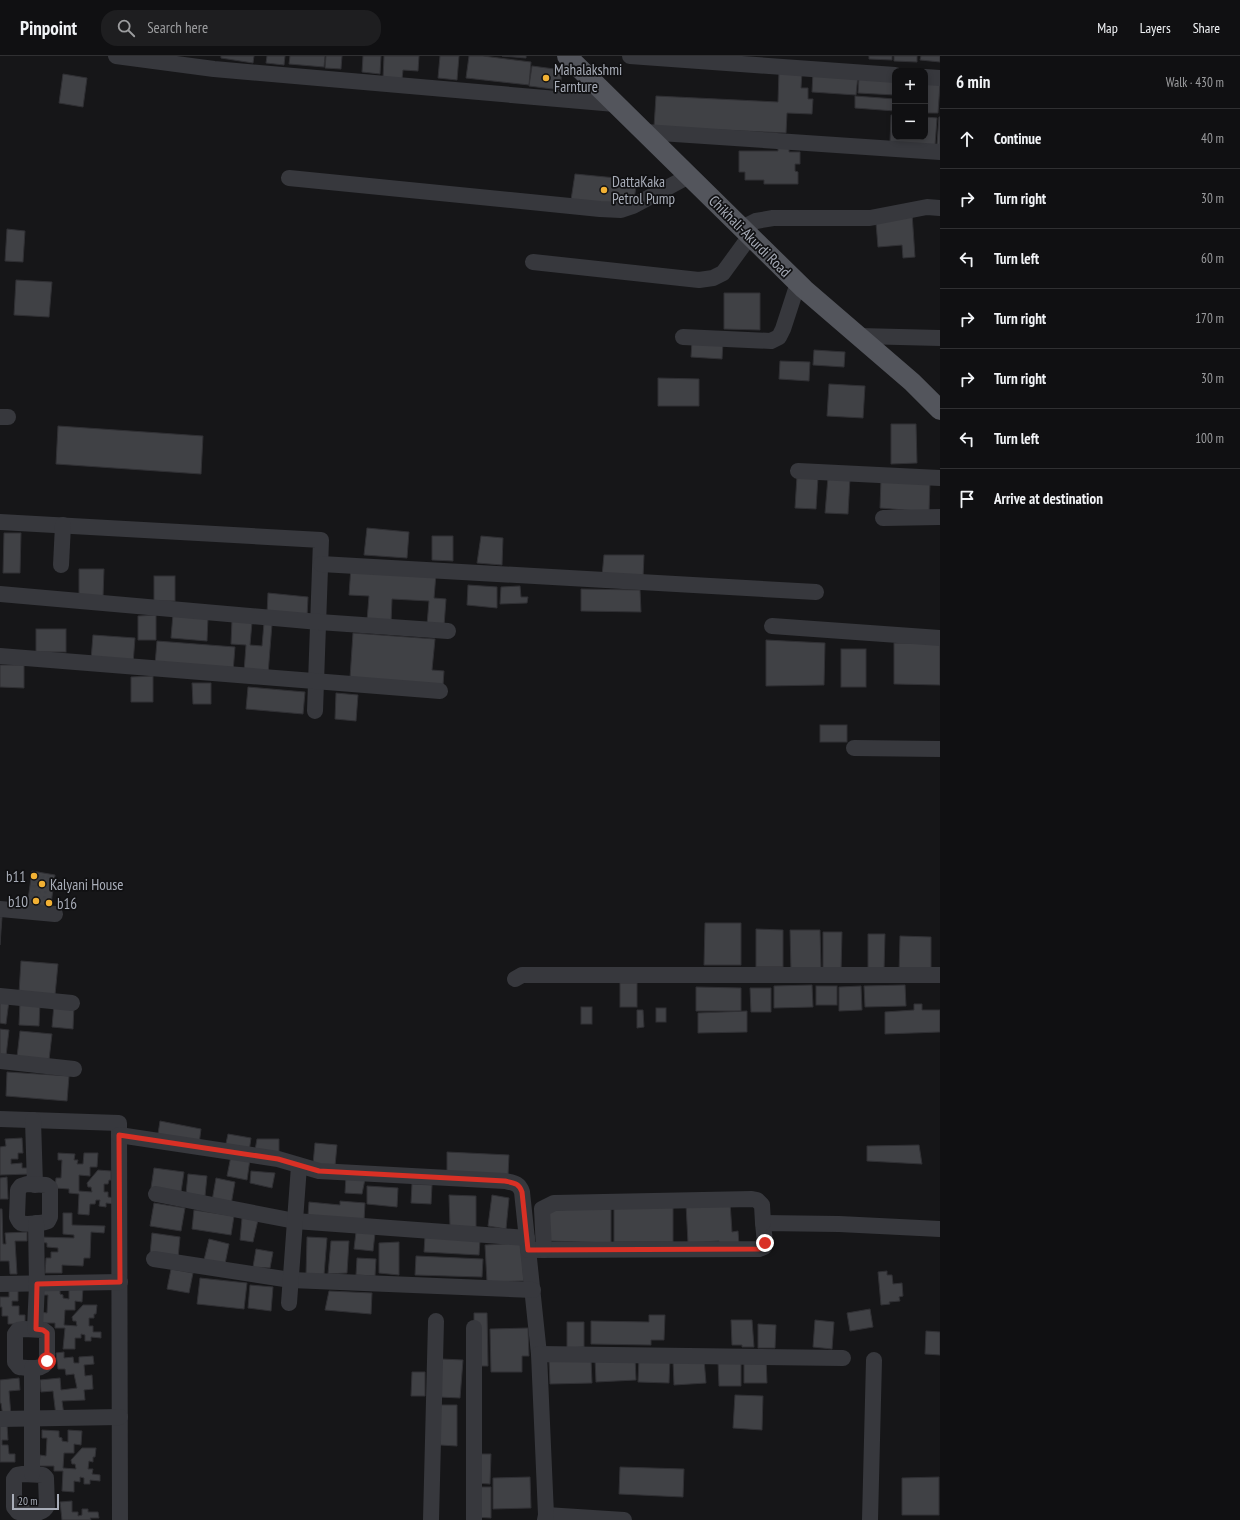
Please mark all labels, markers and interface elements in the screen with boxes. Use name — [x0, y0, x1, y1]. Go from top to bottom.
search box — [101, 10, 381, 46]
text: Pinpoint — [20, 16, 77, 40]
icon: search — [115, 17, 137, 39]
text: Search here — [147, 18, 208, 37]
text: Map — [1097, 19, 1118, 37]
text: Layers — [1140, 19, 1171, 37]
text: Share — [1193, 19, 1220, 37]
place label: Mahalakshmi Farnture — [554, 60, 622, 96]
map controls — [892, 68, 928, 140]
button: + — [892, 68, 928, 104]
text: 6 min — [956, 71, 990, 93]
marker: Mahalakshmi Farnture — [541, 73, 551, 83]
text: Walk · 430 m — [1166, 74, 1224, 91]
button: − — [892, 104, 928, 140]
icon: ahead — [956, 128, 978, 150]
text: Continue — [994, 129, 1041, 148]
text: 40 m — [1201, 130, 1224, 147]
place label: DattaKaka Petrol Pump — [612, 172, 675, 208]
marker: DattaKaka Petrol Pump — [599, 185, 609, 195]
icon: right — [956, 188, 978, 210]
text: Turn right — [994, 189, 1046, 208]
text: 30 m — [1201, 190, 1224, 207]
street label: Chikhali-Akurdi Road — [705, 191, 795, 281]
icon: left — [956, 248, 978, 270]
text: Turn left — [994, 249, 1039, 268]
text: 60 m — [1201, 250, 1224, 267]
icon: right — [956, 308, 978, 330]
text: Turn right — [994, 309, 1046, 328]
text: 170 m — [1195, 310, 1224, 327]
icon: right — [956, 368, 978, 390]
text: Turn right — [994, 369, 1046, 388]
text: 30 m — [1201, 370, 1224, 387]
icon: left — [956, 428, 978, 450]
text: Turn left — [994, 429, 1039, 448]
text: 100 m — [1195, 430, 1224, 447]
icon: arrive — [956, 488, 978, 510]
text: Arrive at destination — [994, 489, 1103, 508]
place label: b11 — [6, 867, 26, 886]
marker: b11 — [29, 871, 39, 881]
place label: Kalyani House — [50, 875, 124, 894]
marker: Kalyani House — [37, 879, 47, 889]
place label: b10 — [8, 892, 28, 911]
place label: b16 — [57, 894, 77, 913]
marker: b10 — [31, 896, 41, 906]
marker: b16 — [44, 898, 54, 908]
route end — [756, 1234, 774, 1252]
route start — [38, 1352, 56, 1370]
scale bar — [12, 1492, 59, 1511]
text: 20 m — [18, 1494, 37, 1508]

